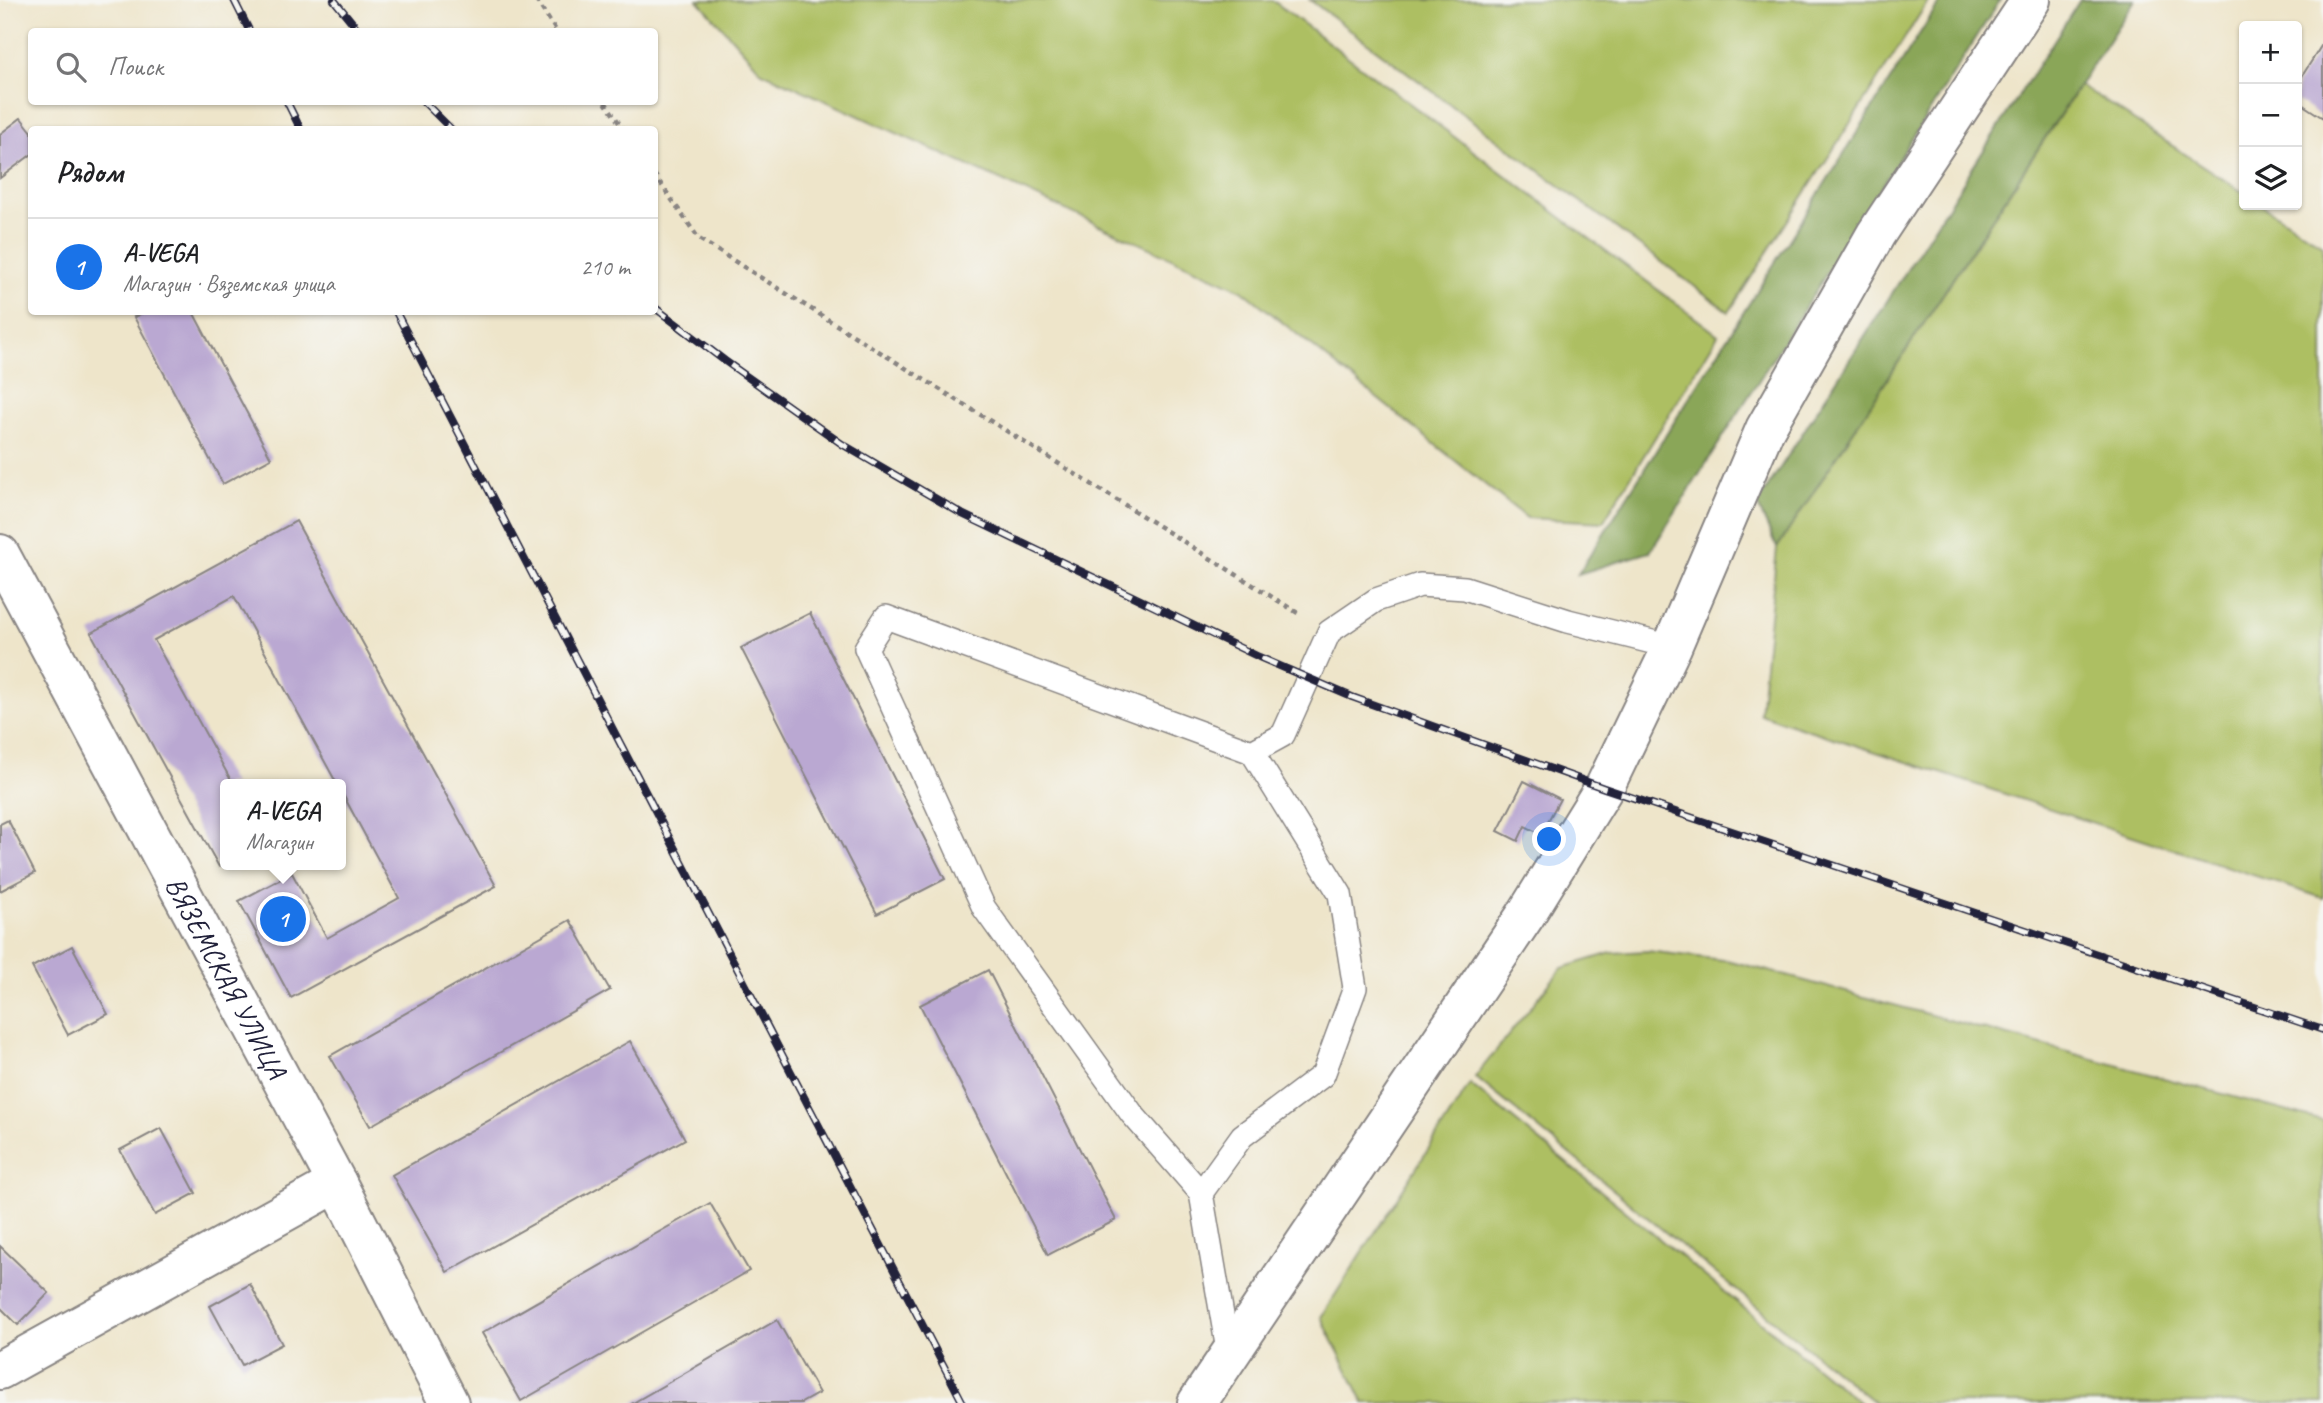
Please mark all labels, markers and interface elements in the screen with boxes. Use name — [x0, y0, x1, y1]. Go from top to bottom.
map controls — [2239, 21, 2302, 210]
button: + — [2239, 21, 2302, 84]
search box — [28, 28, 658, 105]
icon: search — [52, 48, 90, 86]
text: Поиск — [108, 50, 163, 83]
button: − — [2239, 84, 2302, 147]
button: layers — [2239, 147, 2302, 210]
text: Рядом — [56, 153, 123, 191]
text: A-VEGA — [123, 236, 197, 269]
text: 1 — [74, 253, 84, 282]
text: 210 m — [581, 253, 630, 282]
text: Магазин · Вяземская улица — [123, 269, 335, 298]
popup — [220, 779, 346, 870]
text: A-VEGA — [246, 794, 320, 827]
your location — [1532, 822, 1566, 856]
text: Магазин — [246, 827, 313, 856]
street label: ВЯЗЕМСКАЯ УЛИЦА — [158, 870, 296, 1086]
pin: 1 — [260, 893, 306, 945]

